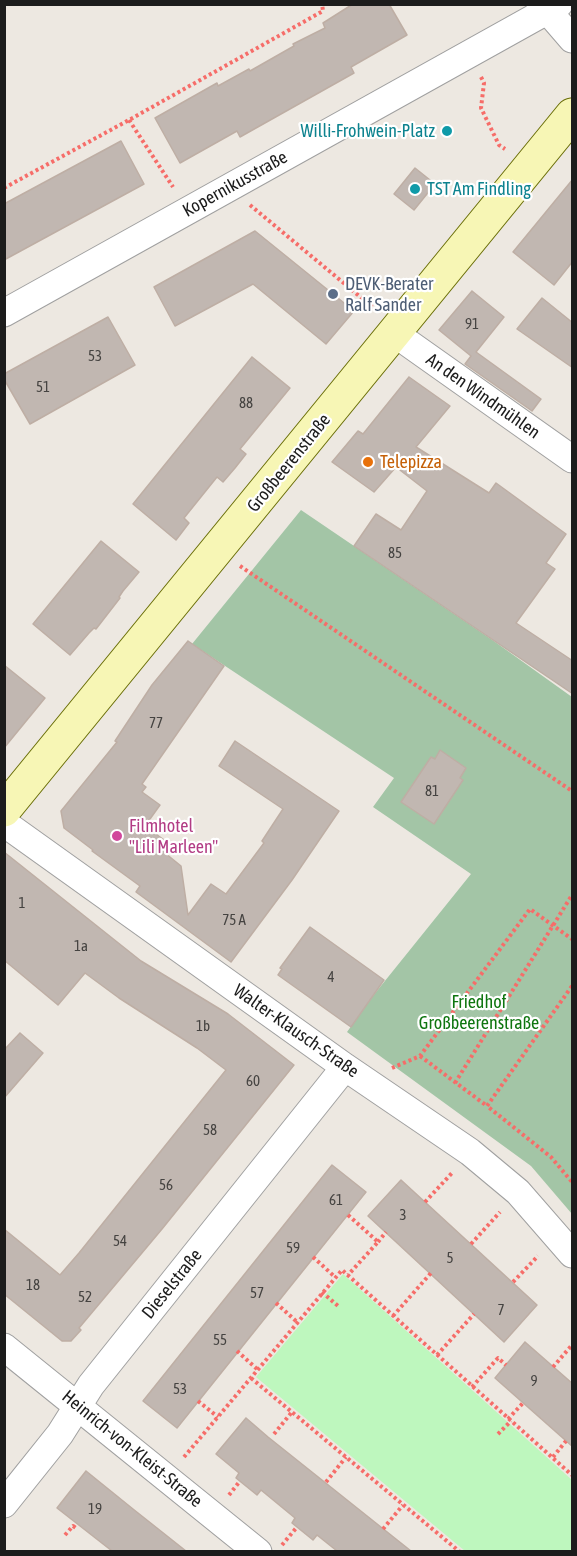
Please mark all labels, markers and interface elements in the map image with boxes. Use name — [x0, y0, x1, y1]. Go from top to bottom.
place label: Willi-Frohwein-Platz — [301, 120, 435, 142]
marker: Willi-Frohwein-Platz — [440, 124, 454, 138]
street label: Kopernikusstraße — [179, 146, 291, 222]
place label: TST Am Findling — [427, 178, 531, 200]
marker: TST Am Findling — [408, 182, 422, 196]
place label: DEVK-Berater Ralf Sander — [345, 273, 433, 316]
marker: DEVK-Berater Ralf Sander — [326, 287, 340, 301]
house number: 91 — [465, 315, 479, 333]
house number: 53 — [88, 347, 102, 365]
street label: An den Windmühlen — [422, 349, 544, 443]
house number: 51 — [36, 378, 50, 396]
house number: 88 — [239, 394, 253, 412]
street label: Großbeerenstraße — [243, 409, 335, 517]
place label: Telepizza — [380, 451, 442, 473]
marker: Telepizza — [361, 455, 375, 469]
house number: 85 — [388, 544, 402, 562]
house number: 77 — [149, 714, 163, 732]
house number: 81 — [425, 782, 439, 800]
place label: Filmhotel "Lili Marleen" — [129, 815, 218, 858]
marker: Filmhotel "Lili Marleen" — [110, 829, 124, 843]
house number: 1 — [18, 894, 26, 912]
house number: 75 A — [222, 911, 246, 929]
house number: 1a — [74, 937, 88, 955]
house number: 4 — [327, 968, 335, 986]
street label: Walter-Klausch-Straße — [229, 980, 363, 1082]
park label: Friedhof Großbeerenstraße — [419, 991, 539, 1034]
house number: 1b — [196, 1017, 210, 1035]
house number: 60 — [246, 1072, 260, 1090]
house number: 58 — [203, 1121, 217, 1139]
house number: 56 — [159, 1176, 173, 1194]
house number: 61 — [329, 1191, 343, 1209]
house number: 3 — [399, 1206, 407, 1224]
house number: 54 — [113, 1232, 127, 1250]
house number: 59 — [286, 1239, 300, 1257]
street label: Dieselstraße — [137, 1245, 207, 1323]
house number: 5 — [446, 1249, 454, 1267]
house number: 18 — [26, 1276, 40, 1294]
house number: 57 — [250, 1284, 264, 1302]
house number: 52 — [78, 1288, 92, 1306]
house number: 7 — [497, 1301, 505, 1319]
house number: 55 — [213, 1331, 227, 1349]
house number: 9 — [530, 1372, 538, 1390]
house number: 53 — [173, 1380, 187, 1398]
street label: Heinrich-von-Kleist-Straße — [58, 1386, 206, 1512]
house number: 19 — [88, 1500, 102, 1518]

